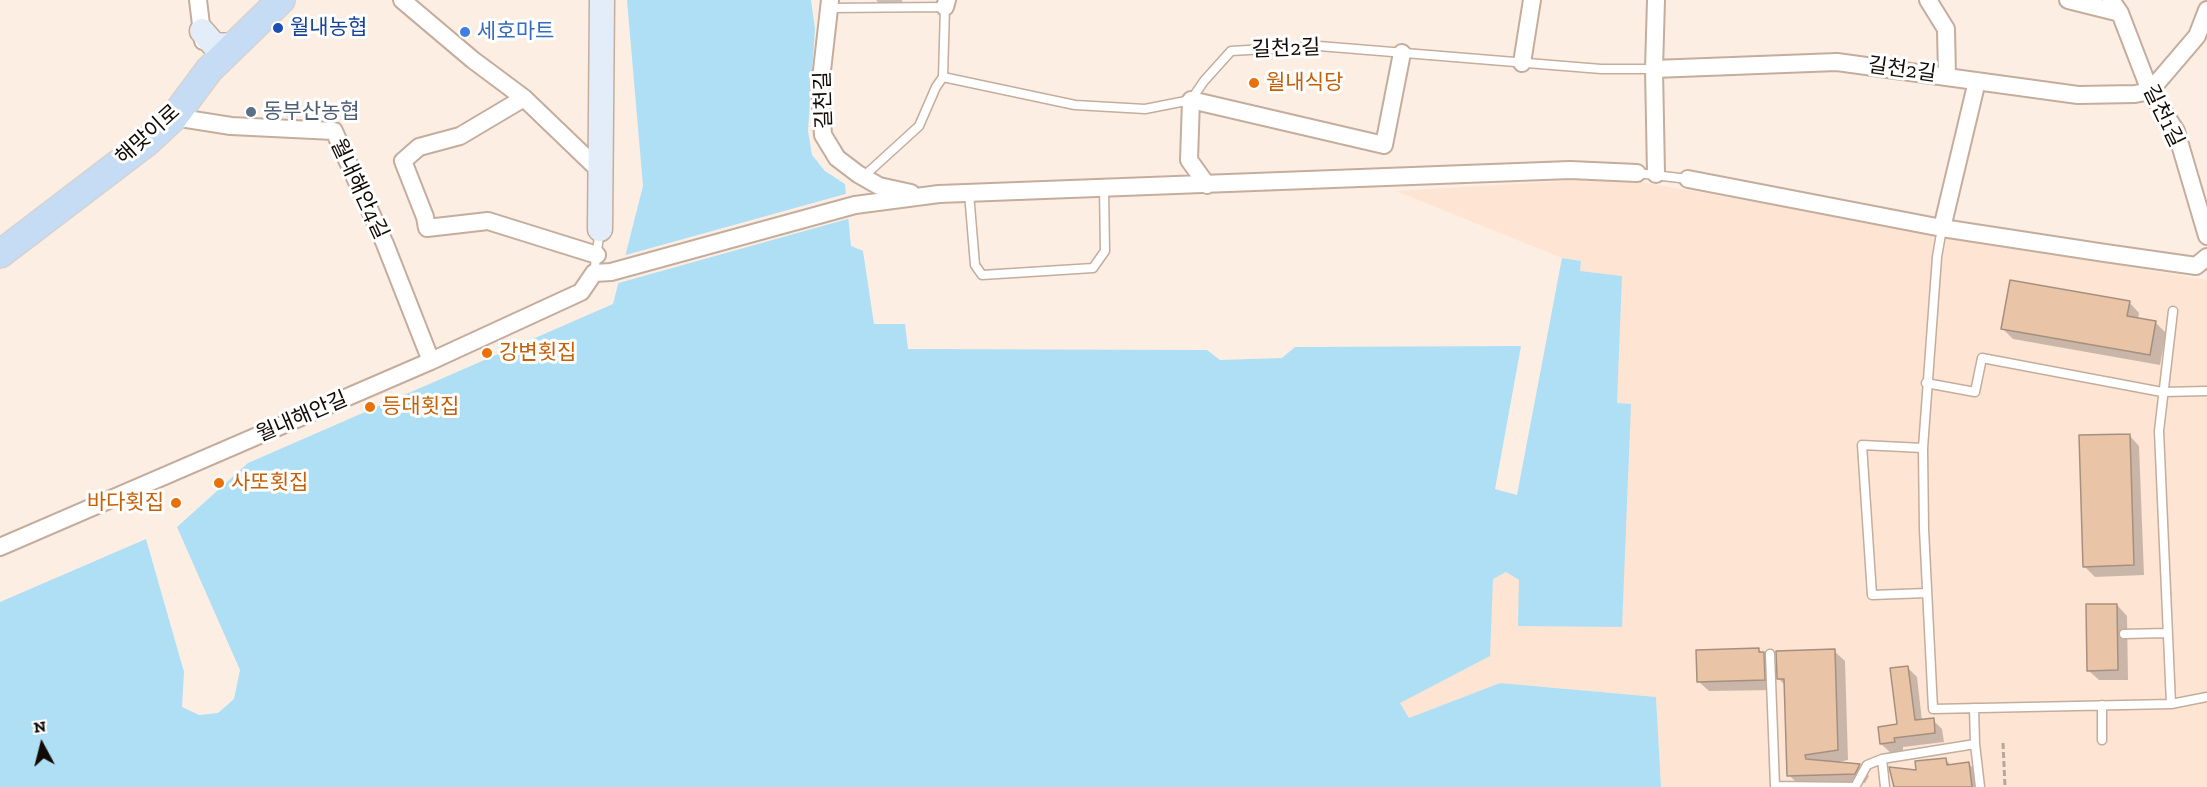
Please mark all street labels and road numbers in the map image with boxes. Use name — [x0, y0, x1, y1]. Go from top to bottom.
street label: 길천2길 — [1251, 35, 1321, 63]
street label: 길천2길 — [1866, 53, 1938, 87]
street label: 길천길 — [810, 71, 838, 129]
street label: 길천1길 — [2137, 81, 2189, 151]
street label: 해맞이로 — [111, 100, 185, 170]
street label: 월내해안4길 — [325, 135, 393, 243]
street label: 월내해안길 — [253, 387, 351, 447]

